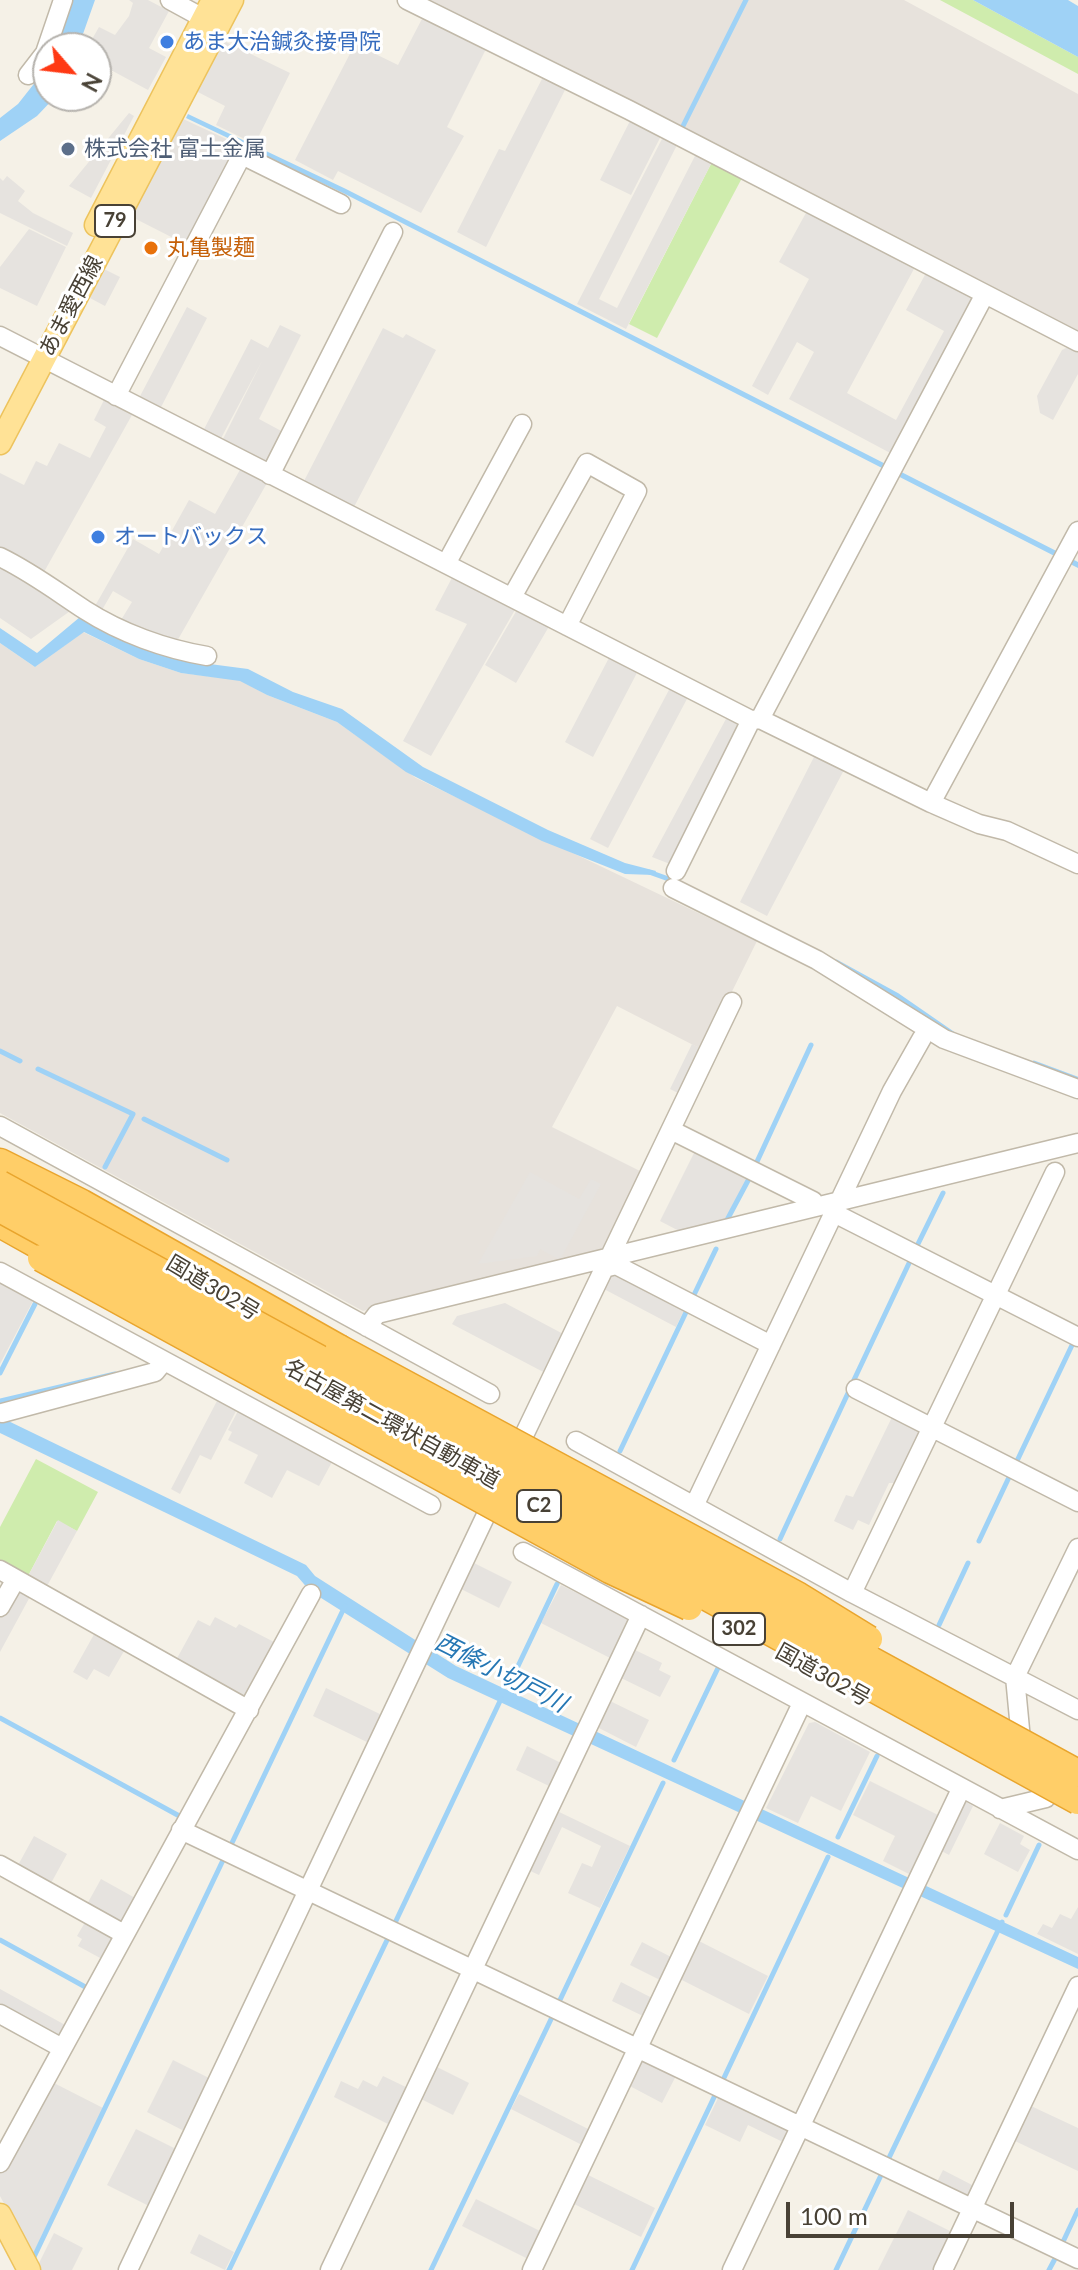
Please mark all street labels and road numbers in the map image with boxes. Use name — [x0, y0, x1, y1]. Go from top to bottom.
road number: 79 — [95, 205, 135, 237]
street label: あま愛西線 — [34, 251, 108, 361]
street label: 国道302号 — [162, 1250, 264, 1326]
street label: 名古屋第二環状自動車道 — [280, 1354, 504, 1494]
road number: C2 — [517, 1490, 561, 1522]
road number: 302 — [713, 1613, 765, 1645]
street label: 国道302号 — [771, 1638, 875, 1712]

